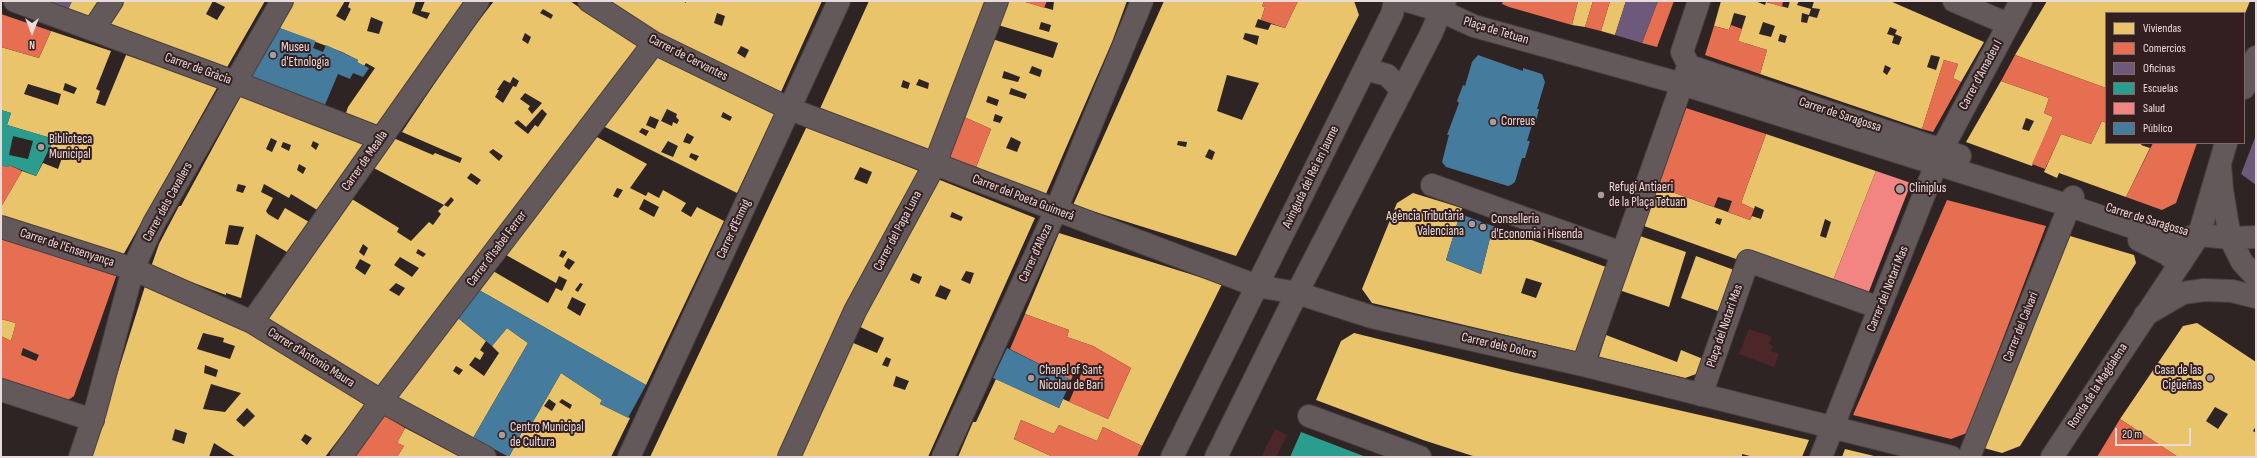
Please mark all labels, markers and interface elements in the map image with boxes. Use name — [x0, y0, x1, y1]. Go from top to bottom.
north arrow — [12, 12, 52, 52]
legend — [2105, 12, 2245, 144]
street label: Plaça de Tetuan — [1462, 14, 1530, 48]
text: Viviendas — [2143, 21, 2181, 36]
street label: Carrer de Cervantes — [646, 31, 730, 85]
street label: Carrer d'Amadeu I — [1956, 37, 2006, 113]
text: N — [29, 38, 35, 51]
place label: Museu d'Etnologia — [281, 40, 329, 71]
text: Comercios — [2143, 41, 2186, 56]
street label: Carrer de Gràcia — [163, 50, 233, 88]
marker: Museu d'Etnologia — [268, 50, 278, 60]
text: Oficinas — [2143, 61, 2175, 76]
text: Escuelas — [2143, 81, 2178, 96]
street label: Carrer de Saragossa — [1797, 94, 1883, 136]
text: Salud — [2143, 101, 2165, 116]
place label: Correus — [1501, 114, 1535, 130]
marker: Correus — [1488, 117, 1498, 127]
text: Público — [2143, 121, 2173, 136]
street label: Avinguda del Rei en Jaume — [1279, 123, 1343, 231]
street label: Carrer de Mealla — [339, 128, 391, 194]
place label: Biblioteca Municipal — [49, 132, 92, 163]
marker: Biblioteca Municipal — [36, 142, 46, 152]
street label: Carrer dels Cavallers — [140, 160, 196, 244]
street label: Carrer del Poeta Guimerá — [970, 171, 1076, 225]
place label: Refugi Antiaeri de la Plaça Tetuan — [1609, 180, 1686, 211]
place label: Cliniplus — [1909, 181, 1946, 197]
marker: Cliniplus — [1894, 183, 1906, 195]
street label: Carrer del Papa Luna — [870, 188, 926, 274]
marker: Refugi Antiaeri de la Plaça Tetuan — [1596, 190, 1606, 200]
street label: Carrer d'Enmig — [713, 197, 755, 261]
street label: Carrer de Saragossa — [2104, 200, 2190, 240]
street label: Carrer d'Isabel Ferrer — [464, 208, 530, 290]
place label: Agència Tributària Valenciana — [1386, 209, 1464, 240]
place label: Conselleria d'Economia i Hisenda — [1491, 212, 1582, 243]
marker: Agència Tributària Valenciana — [1467, 219, 1477, 229]
street label: Carrer d'Alloza — [1016, 221, 1056, 285]
marker: Conselleria d'Economia i Hisenda — [1478, 222, 1488, 232]
street label: Carrer de l'Ensenyança — [18, 225, 116, 271]
street label: Carrer del Notari Mas — [1864, 244, 1912, 334]
street label: Plaça del Notari Mas — [1704, 282, 1746, 370]
street label: Carrer del Calvari — [2000, 290, 2042, 364]
street label: Carrer d'Antonio Maura — [265, 325, 357, 391]
street label: Carrer dels Dolors — [1460, 330, 1538, 362]
street label: Ronda de la Magdalena — [2065, 341, 2131, 431]
place label: Chapel of Sant Nicolau de Bari — [1039, 363, 1103, 394]
place label: Casa de las Cigüeñas — [2154, 363, 2202, 394]
marker: Chapel of Sant Nicolau de Bari — [1026, 373, 1036, 383]
marker: Casa de las Cigüeñas — [2205, 373, 2215, 383]
place label: Centro Municipal de Cultura — [510, 420, 584, 451]
scale bar — [2117, 420, 2193, 446]
text: 20 m — [2122, 427, 2142, 442]
marker: Centro Municipal de Cultura — [497, 430, 507, 440]

